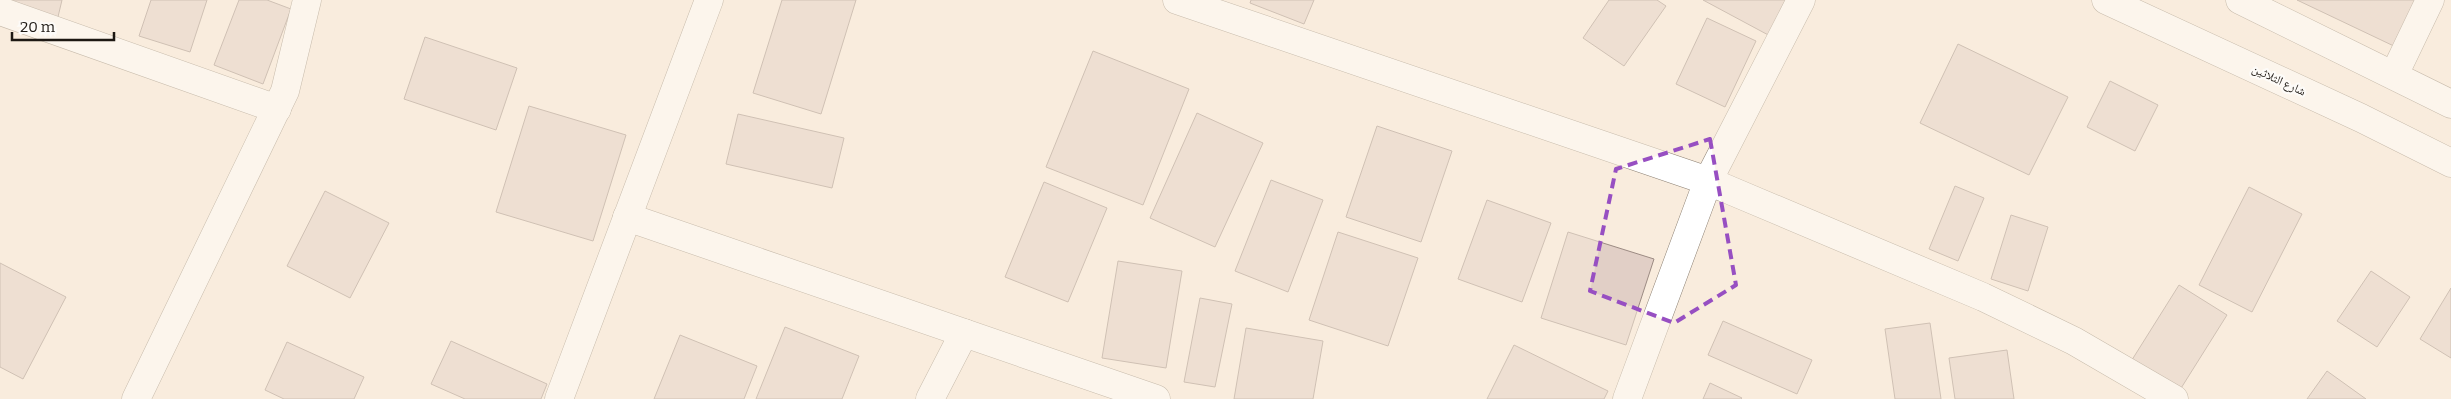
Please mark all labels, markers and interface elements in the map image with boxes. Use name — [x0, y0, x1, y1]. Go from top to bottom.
scale bar — [12, 10, 115, 42]
text: 20 m — [20, 18, 56, 36]
street label: شارع الثلاثين — [2249, 61, 2308, 99]

